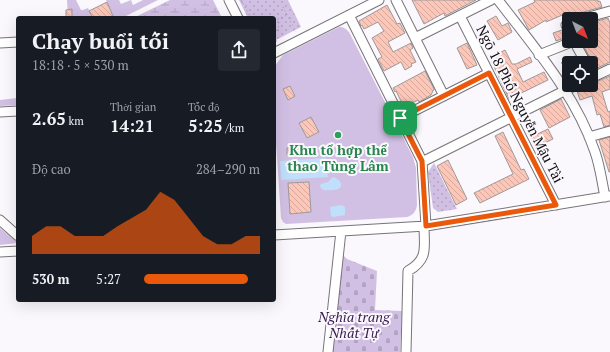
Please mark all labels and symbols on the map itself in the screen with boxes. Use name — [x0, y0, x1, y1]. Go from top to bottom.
north arrow — [562, 12, 598, 48]
street label: Ngõ 18 Phố Nguyễn Mậu Tài — [472, 22, 569, 186]
pin — [383, 101, 417, 135]
marker: Khu tổ hợp thể thao Tùng Lâm — [333, 130, 343, 140]
place label: Khu tổ hợp thể thao Tùng Lâm — [287, 140, 389, 175]
park label: Nghĩa trang Nhất Tự — [317, 307, 391, 342]

